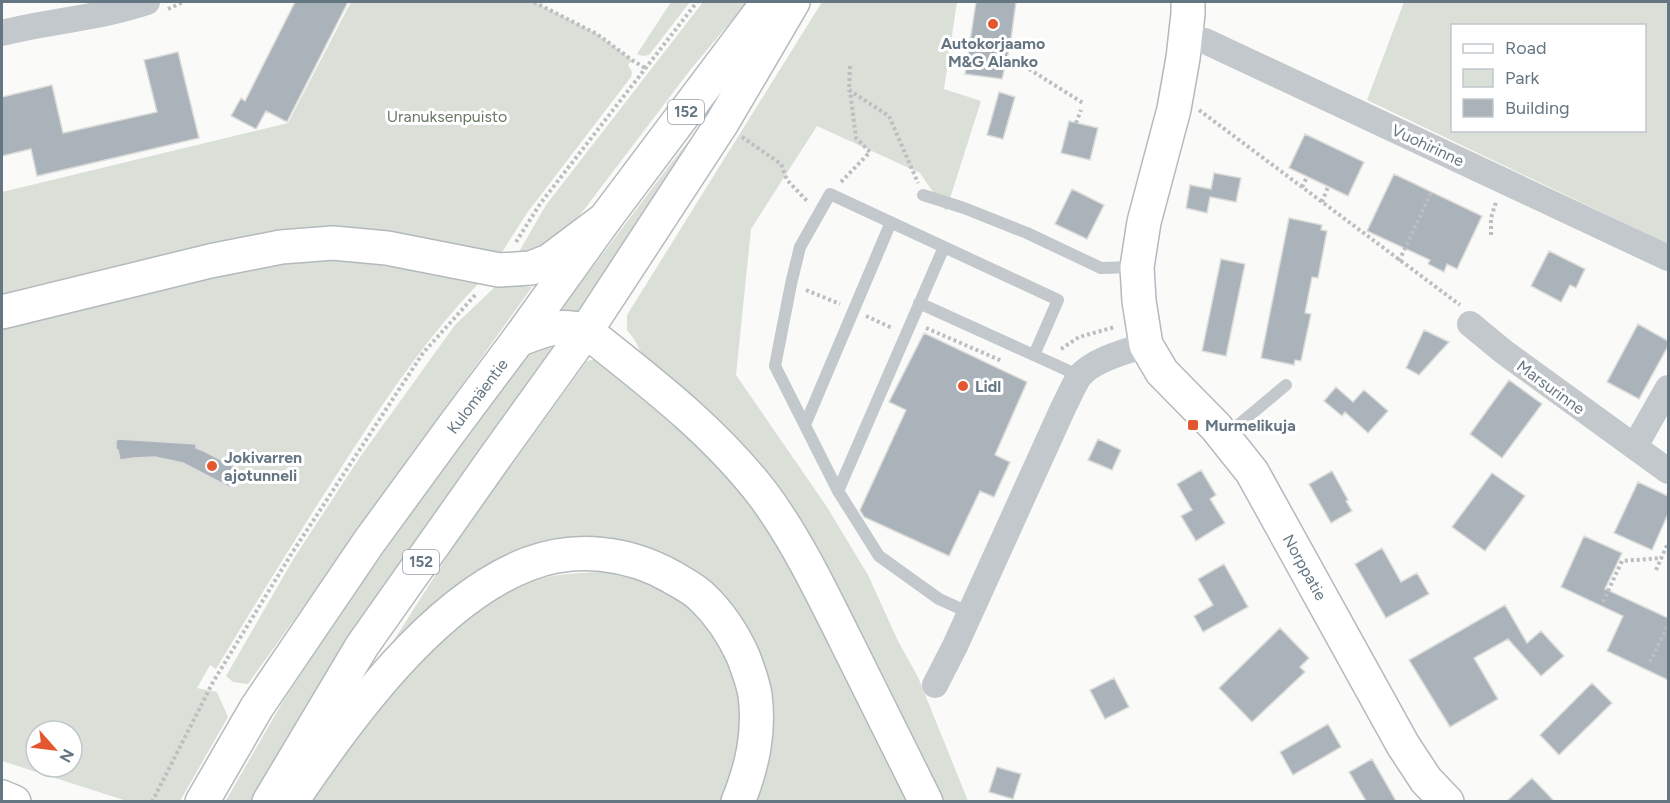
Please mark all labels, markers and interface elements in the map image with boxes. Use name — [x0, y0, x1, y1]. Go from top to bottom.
marker: Autokorjaamo M&G Alanko — [986, 17, 1000, 31]
legend — [1451, 24, 1646, 132]
place label: Autokorjaamo M&G Alanko — [941, 34, 1045, 71]
text: Road — [1505, 37, 1546, 59]
text: Park — [1505, 67, 1540, 89]
text: Building — [1505, 97, 1570, 119]
road number: 152 — [668, 100, 704, 124]
park label: Uranuksenpuisto — [387, 107, 507, 126]
street label: Vuohirinne — [1389, 120, 1467, 171]
street label: Kulomäentie — [443, 355, 512, 438]
street label: Marsurinne — [1513, 356, 1589, 419]
place label: Lidl — [975, 377, 1001, 396]
marker: Lidl — [956, 379, 970, 393]
place label: Murmelikuja — [1205, 416, 1296, 435]
marker: Murmelikuja — [1186, 418, 1200, 432]
place label: Jokivarren ajotunneli — [224, 448, 302, 485]
marker: Jokivarren ajotunneli — [205, 459, 219, 473]
street label: Norppatie — [1279, 531, 1331, 604]
road number: 152 — [403, 550, 439, 574]
north arrow — [24, 719, 84, 779]
text: N — [56, 746, 78, 766]

